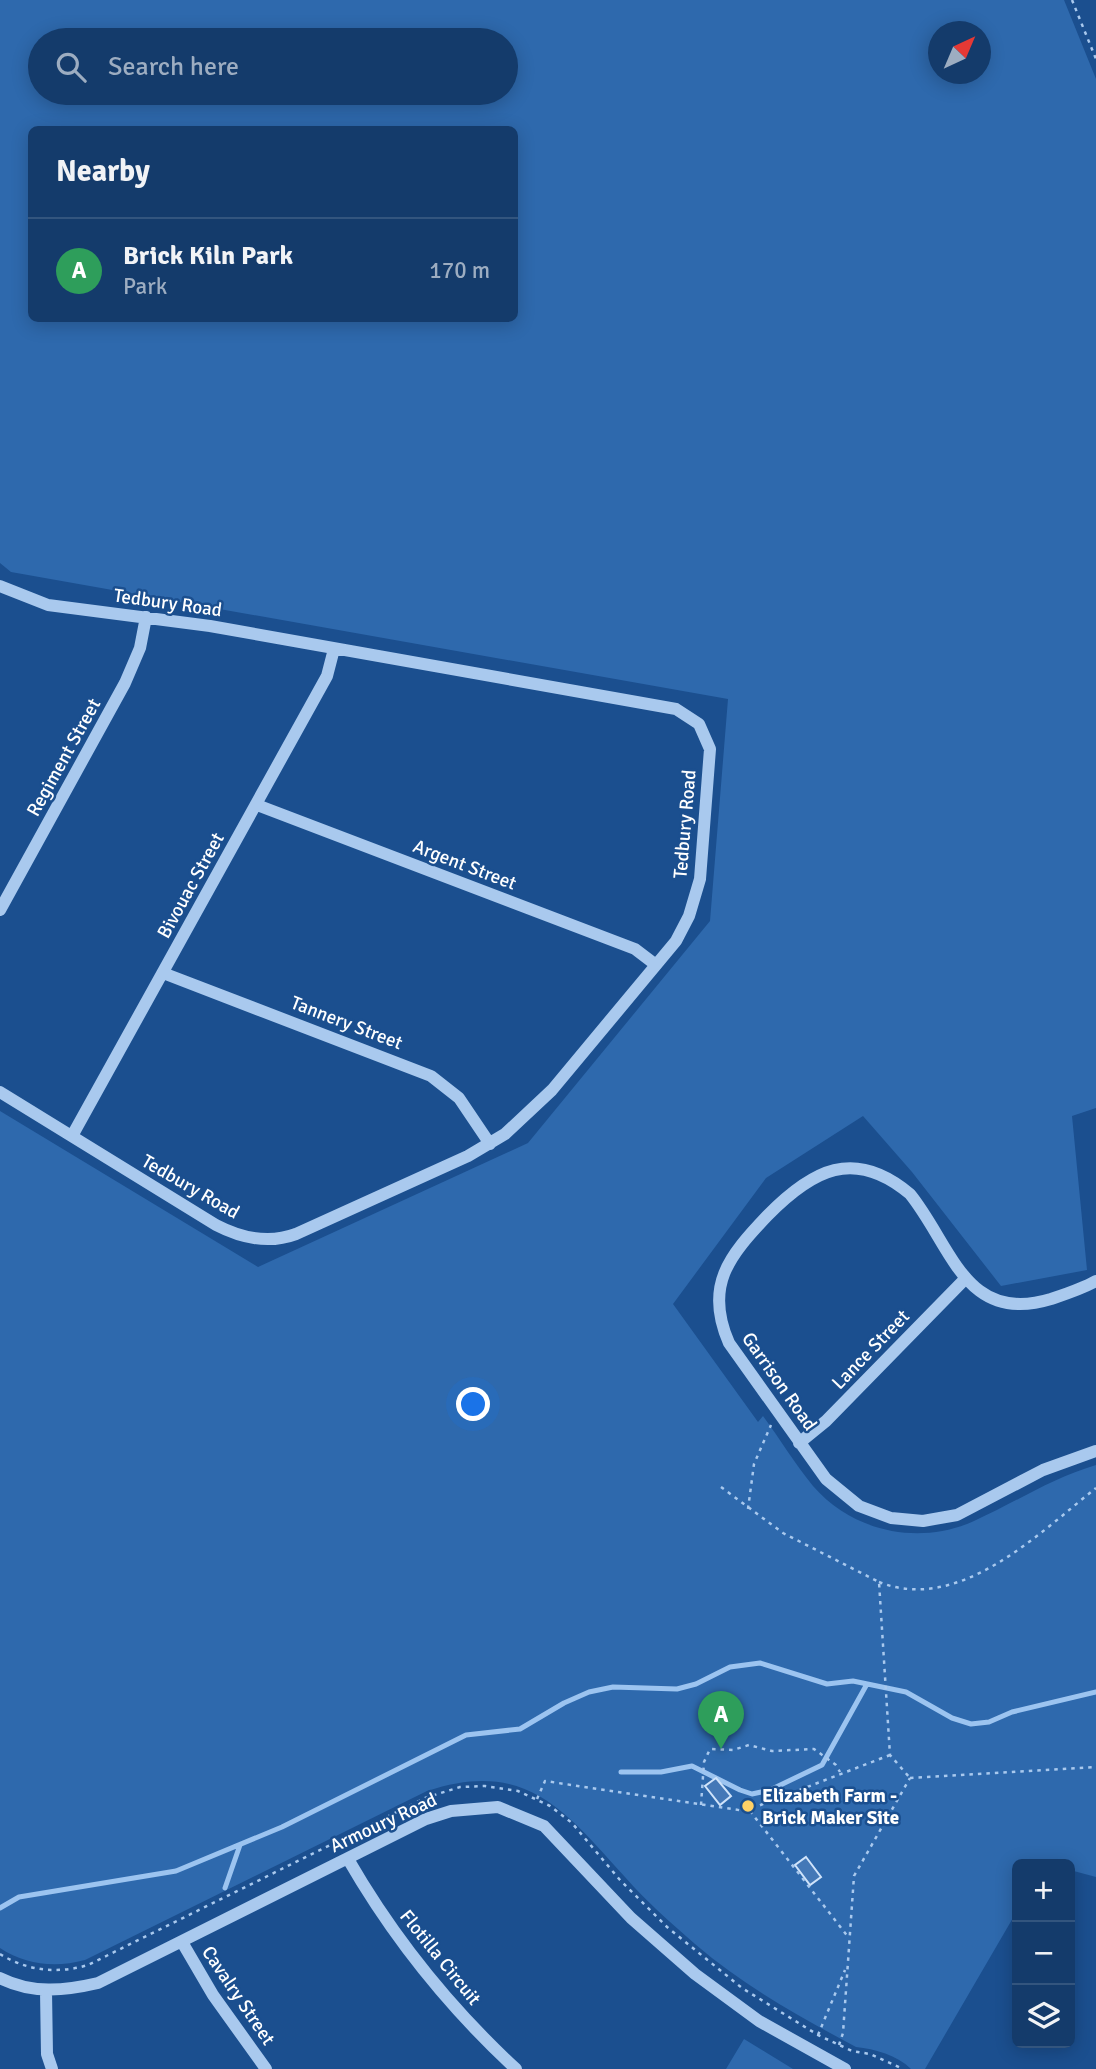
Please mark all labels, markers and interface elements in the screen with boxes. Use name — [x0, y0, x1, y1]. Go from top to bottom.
north arrow — [928, 21, 991, 84]
search box — [28, 28, 518, 105]
icon: search — [52, 48, 90, 86]
text: Search here — [108, 51, 239, 83]
text: Nearby — [56, 153, 150, 190]
text: Brick Kiln Park — [123, 240, 293, 272]
text: A — [72, 256, 86, 285]
text: 170 m — [429, 256, 490, 285]
text: Park — [123, 272, 167, 301]
street label: Tedbury Road — [112, 584, 223, 622]
street label: Regiment Street — [22, 694, 106, 821]
street label: Tedbury Road — [668, 769, 702, 879]
street label: Bivouac Street — [152, 828, 230, 943]
street label: Argent Street — [410, 834, 520, 896]
street label: Tannery Street — [287, 991, 406, 1055]
street label: Tedbury Road — [137, 1149, 244, 1225]
street label: Lance Street — [827, 1305, 915, 1395]
street label: Garrison Road — [736, 1328, 822, 1435]
your location — [456, 1387, 490, 1421]
pin: A — [698, 1691, 744, 1749]
place label: Elizabeth Farm - Brick Maker Site — [762, 1784, 899, 1830]
street label: Armoury Road — [326, 1788, 441, 1858]
marker: Elizabeth Farm - Brick Maker Site — [740, 1798, 756, 1814]
map controls — [1012, 1859, 1075, 2048]
button: + — [1012, 1859, 1075, 1922]
street label: Flotilla Circuit — [394, 1905, 486, 2011]
button: − — [1012, 1922, 1075, 1985]
street label: Cavalry Street — [196, 1941, 280, 2050]
button: layers — [1012, 1985, 1075, 2048]

